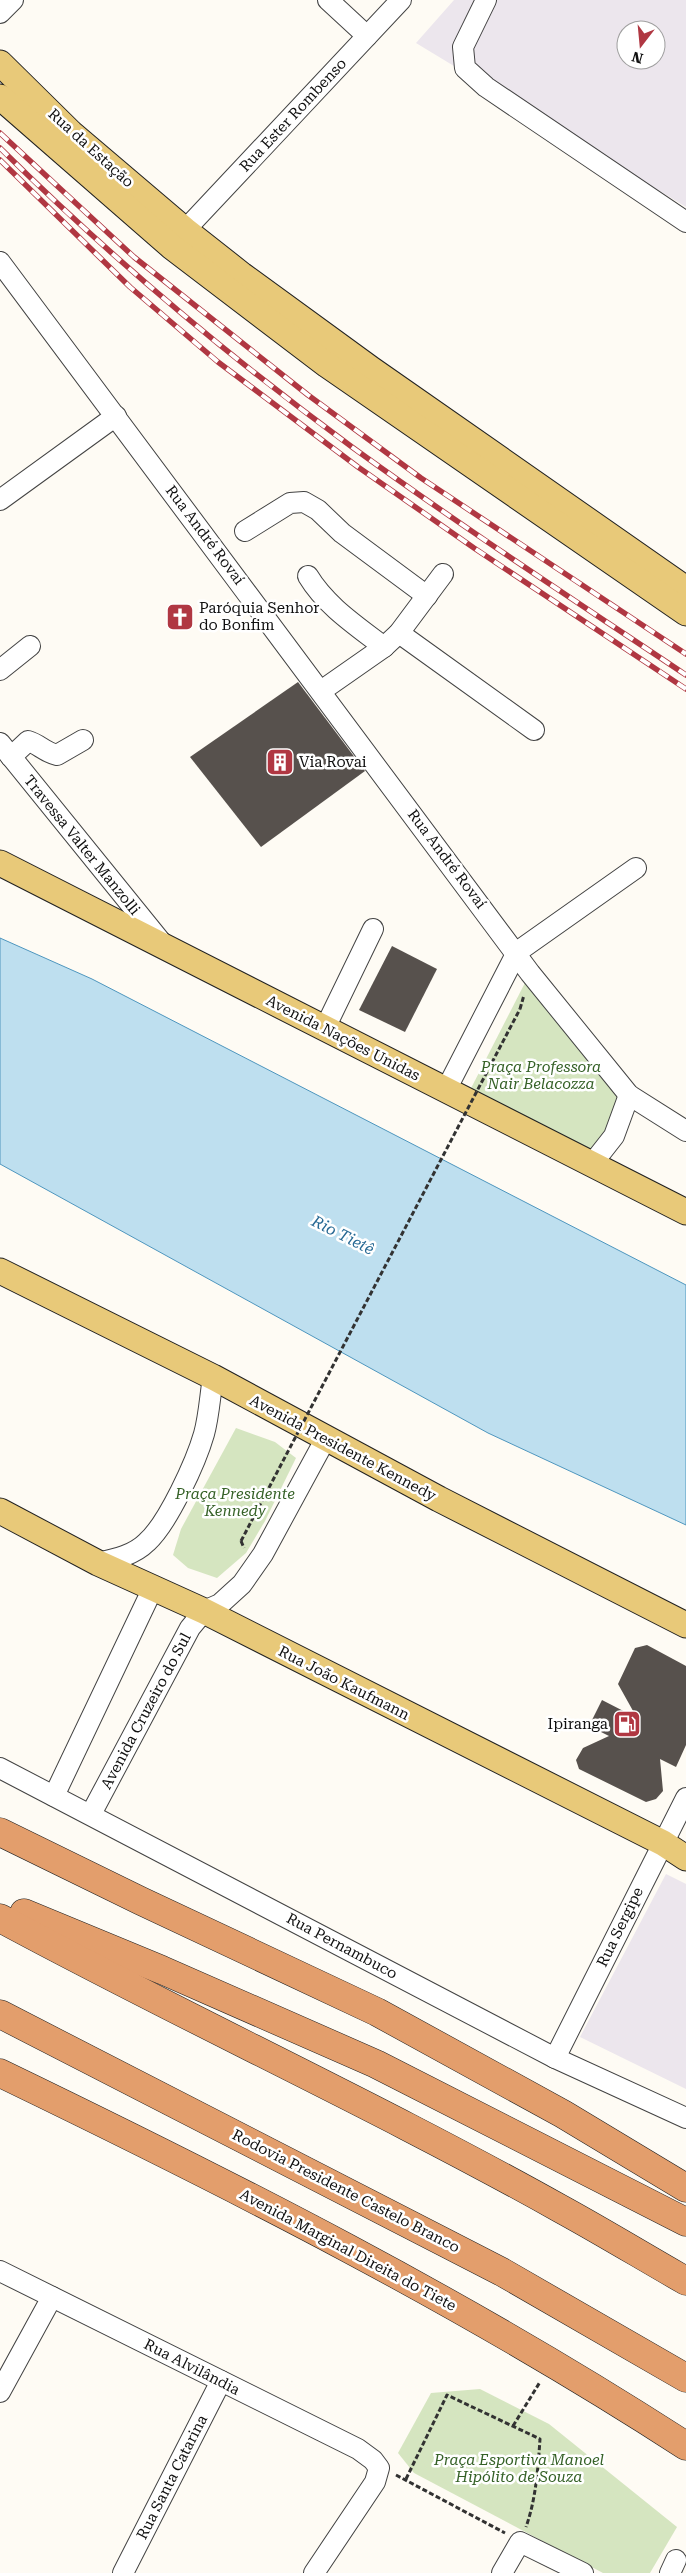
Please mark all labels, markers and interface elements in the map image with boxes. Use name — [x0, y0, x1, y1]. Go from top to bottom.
north arrow — [616, 20, 666, 70]
text: N — [630, 48, 645, 67]
street label: Rua Ester Rombenso — [236, 55, 350, 175]
street label: Rua da Estação — [45, 105, 137, 191]
street label: Rua André Rovaí — [162, 482, 248, 588]
place label: Paróquia Senhor do Bonfim — [199, 599, 320, 634]
church icon: Paróquia Senhor do Bonfim — [165, 602, 195, 632]
building icon: Via Rovai — [265, 747, 295, 777]
place label: Via Rovai — [299, 753, 367, 771]
street label: Travessa Valter Manzolli — [20, 772, 144, 919]
street label: Rua André Rovaí — [404, 806, 490, 912]
street label: Avenida Nações Unidas — [263, 991, 423, 1085]
park label: Praça Professora Nair Belacozza — [480, 1058, 601, 1093]
water label: Rio Tietê — [308, 1211, 377, 1259]
street label: Avenida Presidente Kennedy — [247, 1391, 439, 1505]
park label: Praça Presidente Kennedy — [174, 1485, 295, 1520]
street label: Avenida Cruzeiro do Sul — [97, 1630, 195, 1792]
street label: Rua João Kaufmann — [275, 1642, 413, 1724]
fuel station icon: Ipiranga — [612, 1709, 642, 1739]
place label: Ipiranga — [548, 1715, 608, 1733]
street label: Rua Sergipe — [593, 1884, 647, 1970]
street label: Rua Pernambuco — [283, 1909, 401, 1983]
street label: Rodovia Presidente Castelo Branco — [229, 2126, 463, 2256]
street label: Avenida Marginal Direita do Tiete — [237, 2185, 459, 2315]
street label: Rua Alvilândia — [141, 2335, 243, 2399]
street label: Rua Santa Catarina — [133, 2412, 211, 2542]
park label: Praça Esportiva Manoel Hipólito de Souza — [433, 2451, 605, 2486]

